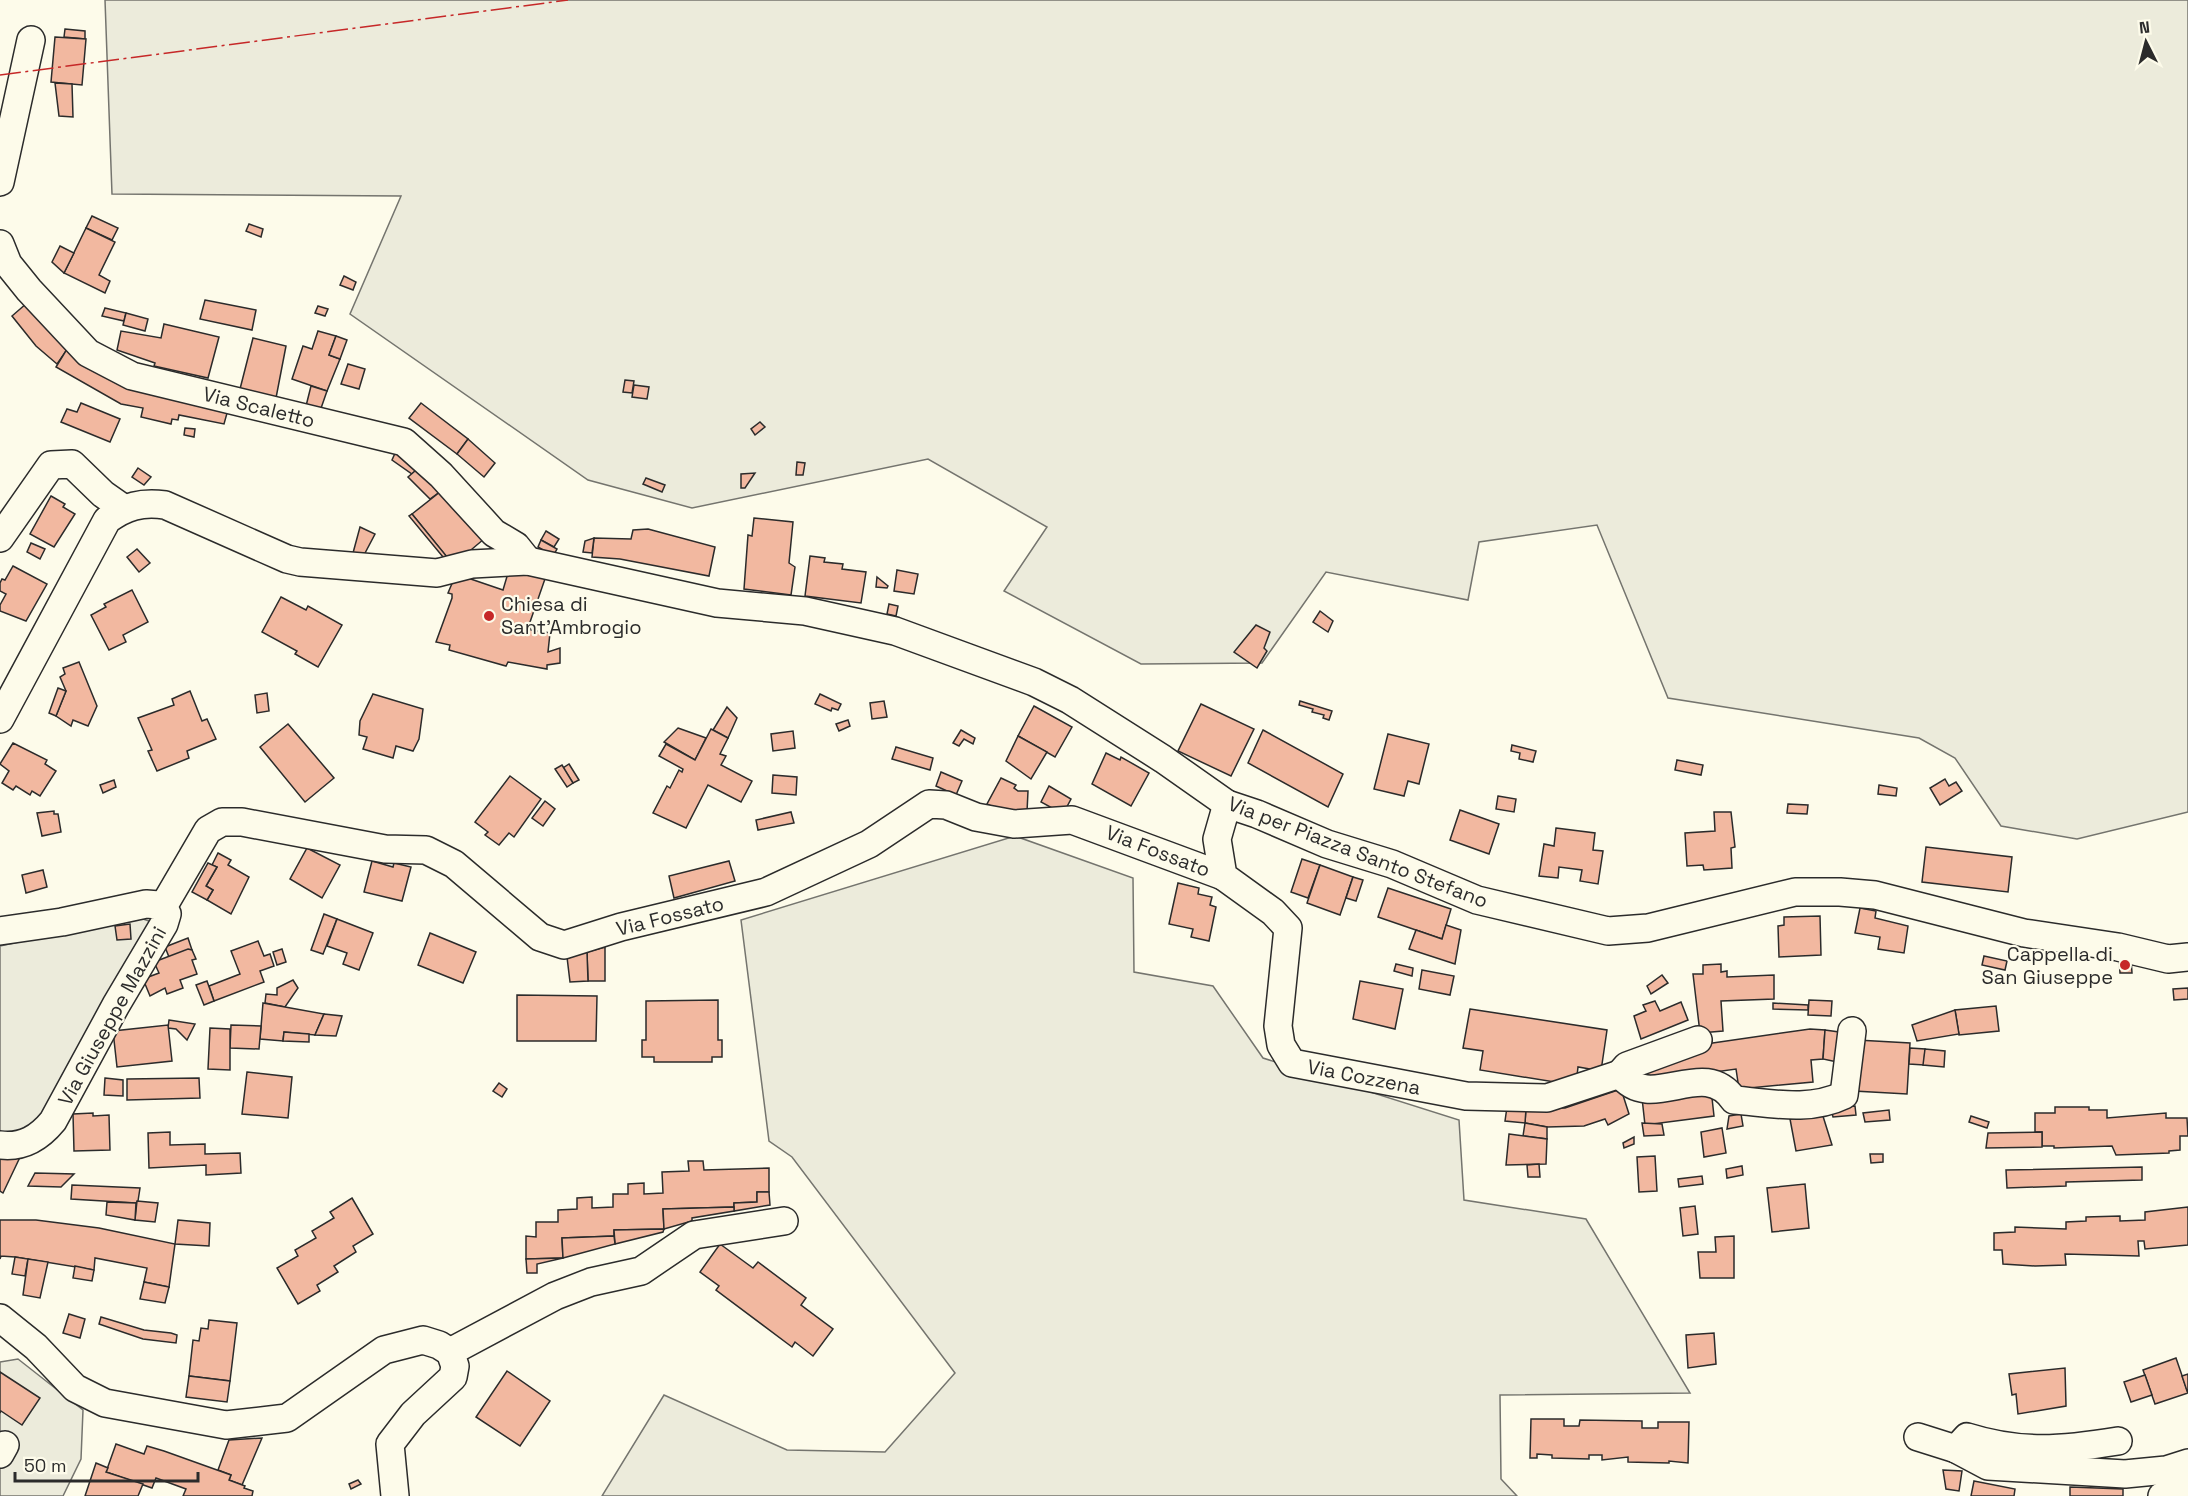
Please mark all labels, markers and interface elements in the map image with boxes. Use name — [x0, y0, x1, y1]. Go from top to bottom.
north arrow — [2116, 12, 2176, 72]
text: N — [2138, 17, 2151, 39]
street label: Via Scaletto — [200, 381, 318, 433]
place label: Chiesa di Sant'Ambrogio — [501, 591, 642, 640]
marker: Chiesa di Sant'Ambrogio — [482, 609, 496, 623]
street label: Via per Piazza Santo Stefano — [1224, 790, 1492, 914]
street label: Via Fossato — [1102, 819, 1214, 883]
street label: Via Fossato — [613, 890, 727, 942]
street label: Via Giuseppe Mazzini — [52, 922, 172, 1110]
place label: Cappella di San Giuseppe — [1982, 941, 2113, 990]
marker: Cappella di San Giuseppe — [2118, 958, 2132, 972]
street label: Via Cozzena — [1305, 1053, 1423, 1101]
scale bar — [15, 1445, 198, 1483]
text: 50 m — [24, 1454, 66, 1477]

